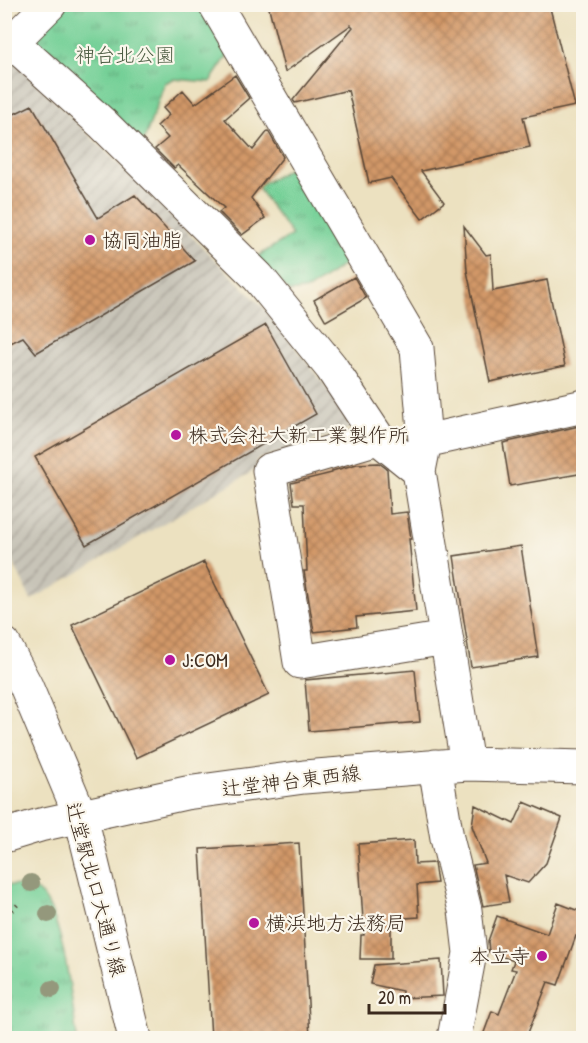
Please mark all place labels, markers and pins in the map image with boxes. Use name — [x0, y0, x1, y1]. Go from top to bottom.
place label: 協同油脂 — [102, 226, 182, 253]
marker: 協同油脂 — [83, 233, 97, 247]
place label: 株式会社大新工業製作所 — [188, 421, 408, 448]
marker: 株式会社大新工業製作所 — [169, 428, 183, 442]
place label: J:COM — [182, 646, 228, 673]
marker: J:COM — [163, 653, 177, 667]
place label: 横浜地方法務局 — [266, 909, 406, 936]
marker: 横浜地方法務局 — [247, 916, 261, 930]
place label: 本立寺 — [470, 942, 530, 969]
marker: 本立寺 — [535, 949, 549, 963]

